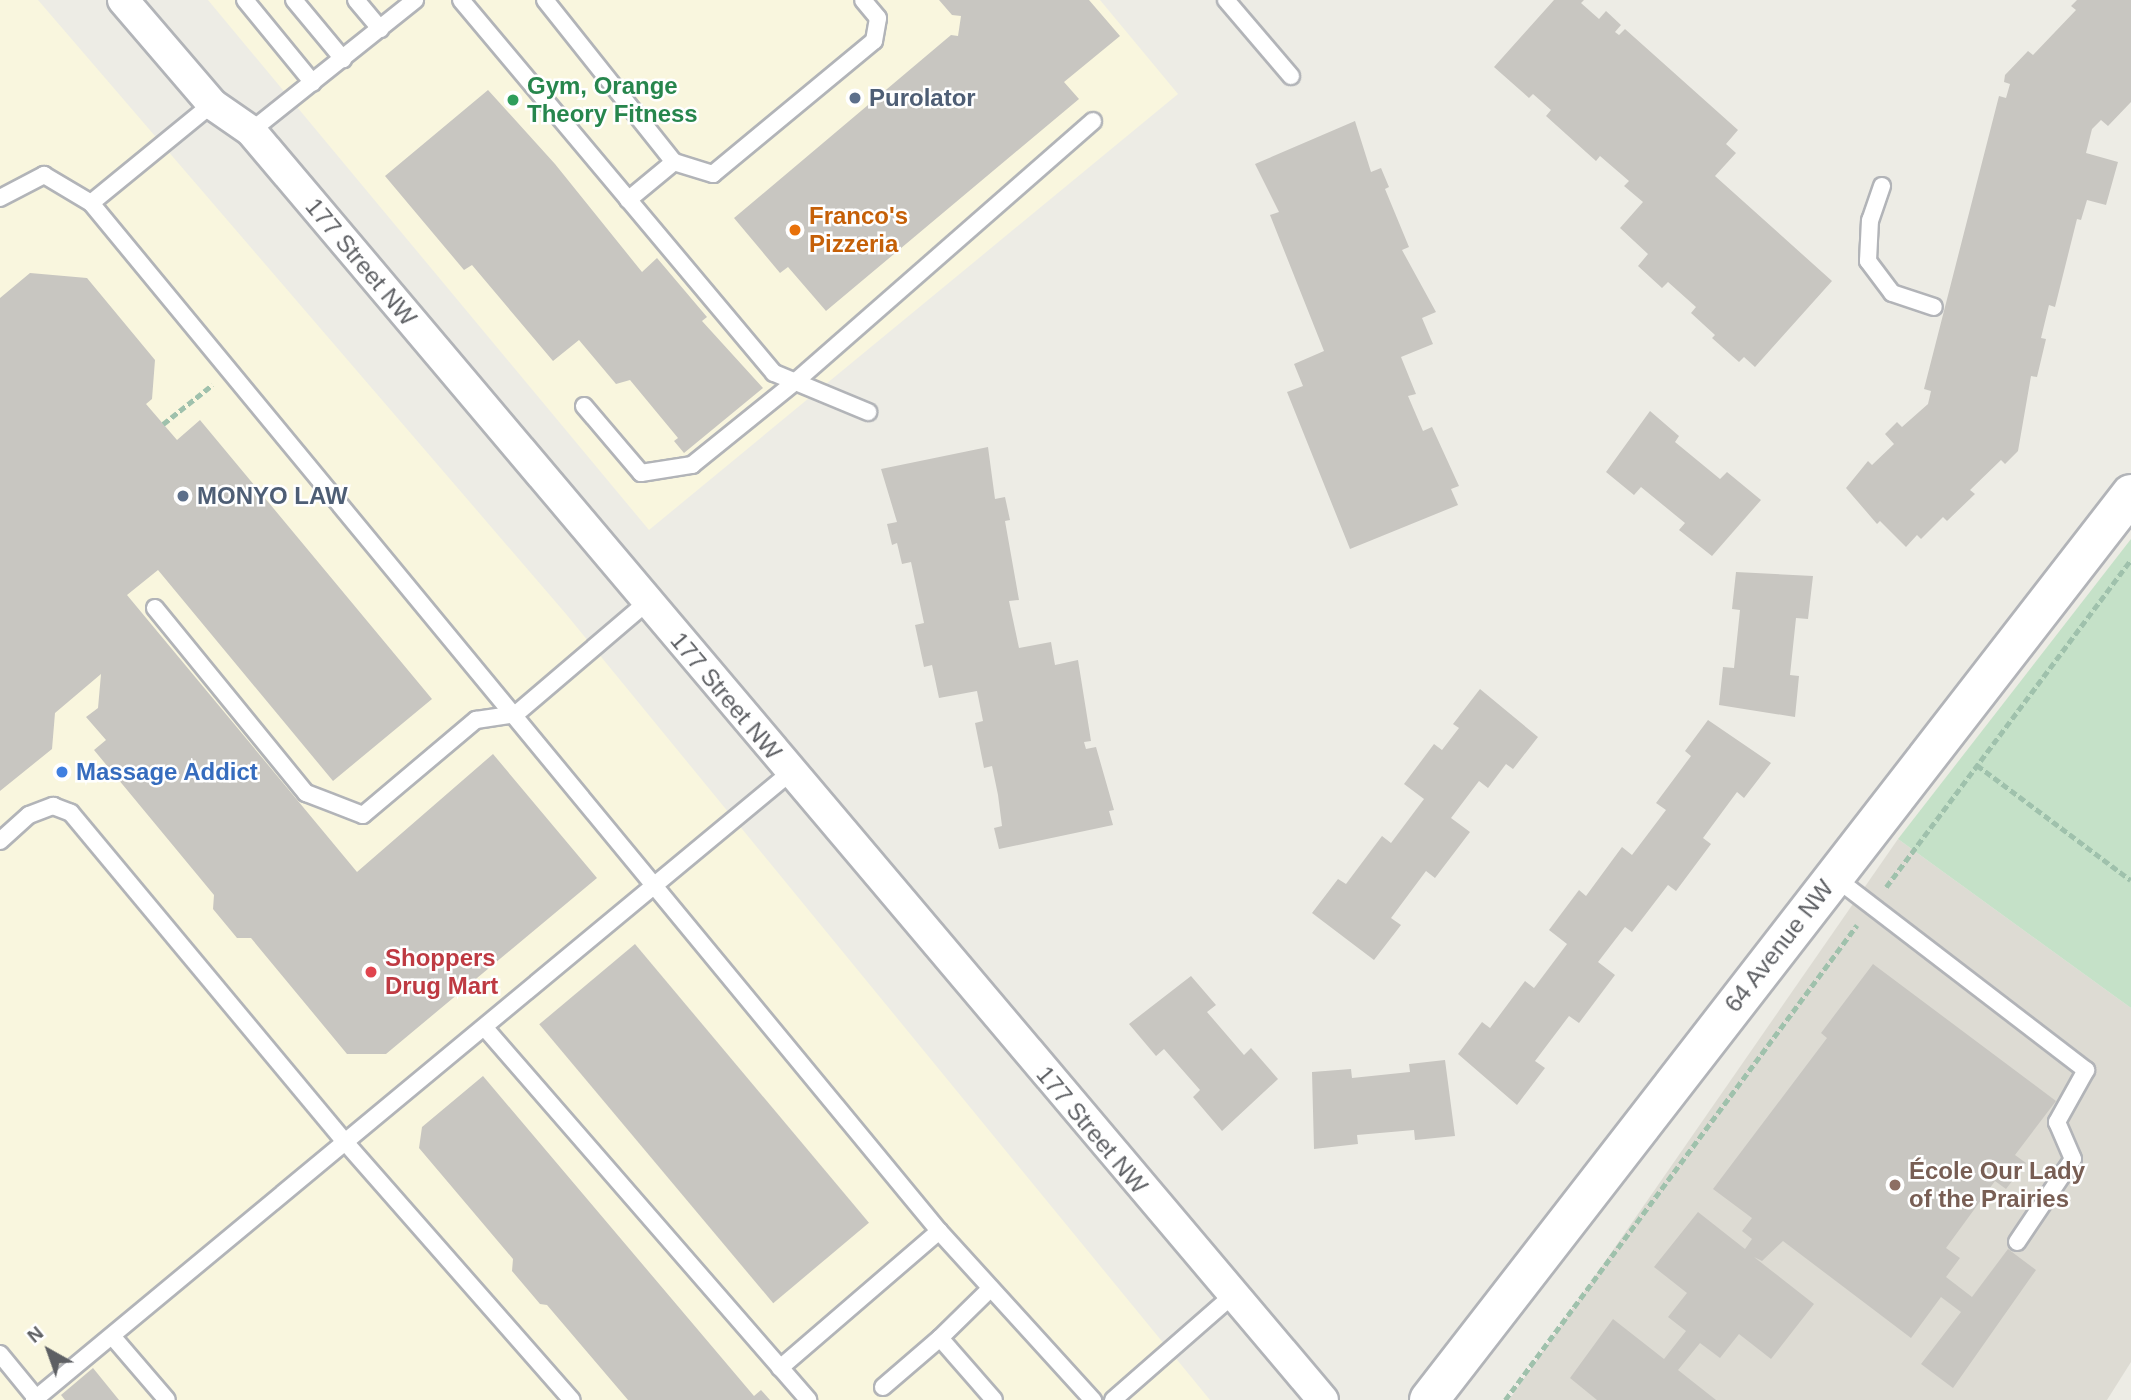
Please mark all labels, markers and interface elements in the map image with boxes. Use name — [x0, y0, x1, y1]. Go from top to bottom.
place label: Gym, Orange Theory Fitness — [527, 72, 698, 128]
place label: Purolator — [869, 84, 976, 112]
marker: Purolator — [847, 90, 863, 106]
marker: Gym, Orange Theory Fitness — [505, 92, 521, 108]
street label: 177 Street NW — [299, 192, 423, 332]
place label: Franco's Pizzeria — [809, 202, 908, 258]
marker: Franco's Pizzeria — [787, 222, 803, 238]
place label: MONYO LAW — [197, 482, 348, 510]
marker: MONYO LAW — [175, 488, 191, 504]
street label: 177 Street NW — [664, 626, 788, 766]
place label: Massage Addict — [76, 758, 259, 786]
marker: Massage Addict — [54, 764, 70, 780]
street label: 64 Avenue NW — [1718, 874, 1840, 1018]
place label: Shoppers Drug Mart — [385, 944, 498, 1000]
marker: Shoppers Drug Mart — [363, 964, 379, 980]
street label: 177 Street NW — [1030, 1060, 1154, 1200]
place label: École Our Lady of the Prairies — [1909, 1157, 2085, 1213]
marker: École Our Lady of the Prairies — [1887, 1177, 1903, 1193]
north arrow — [14, 1316, 84, 1386]
text: N — [23, 1322, 47, 1347]

